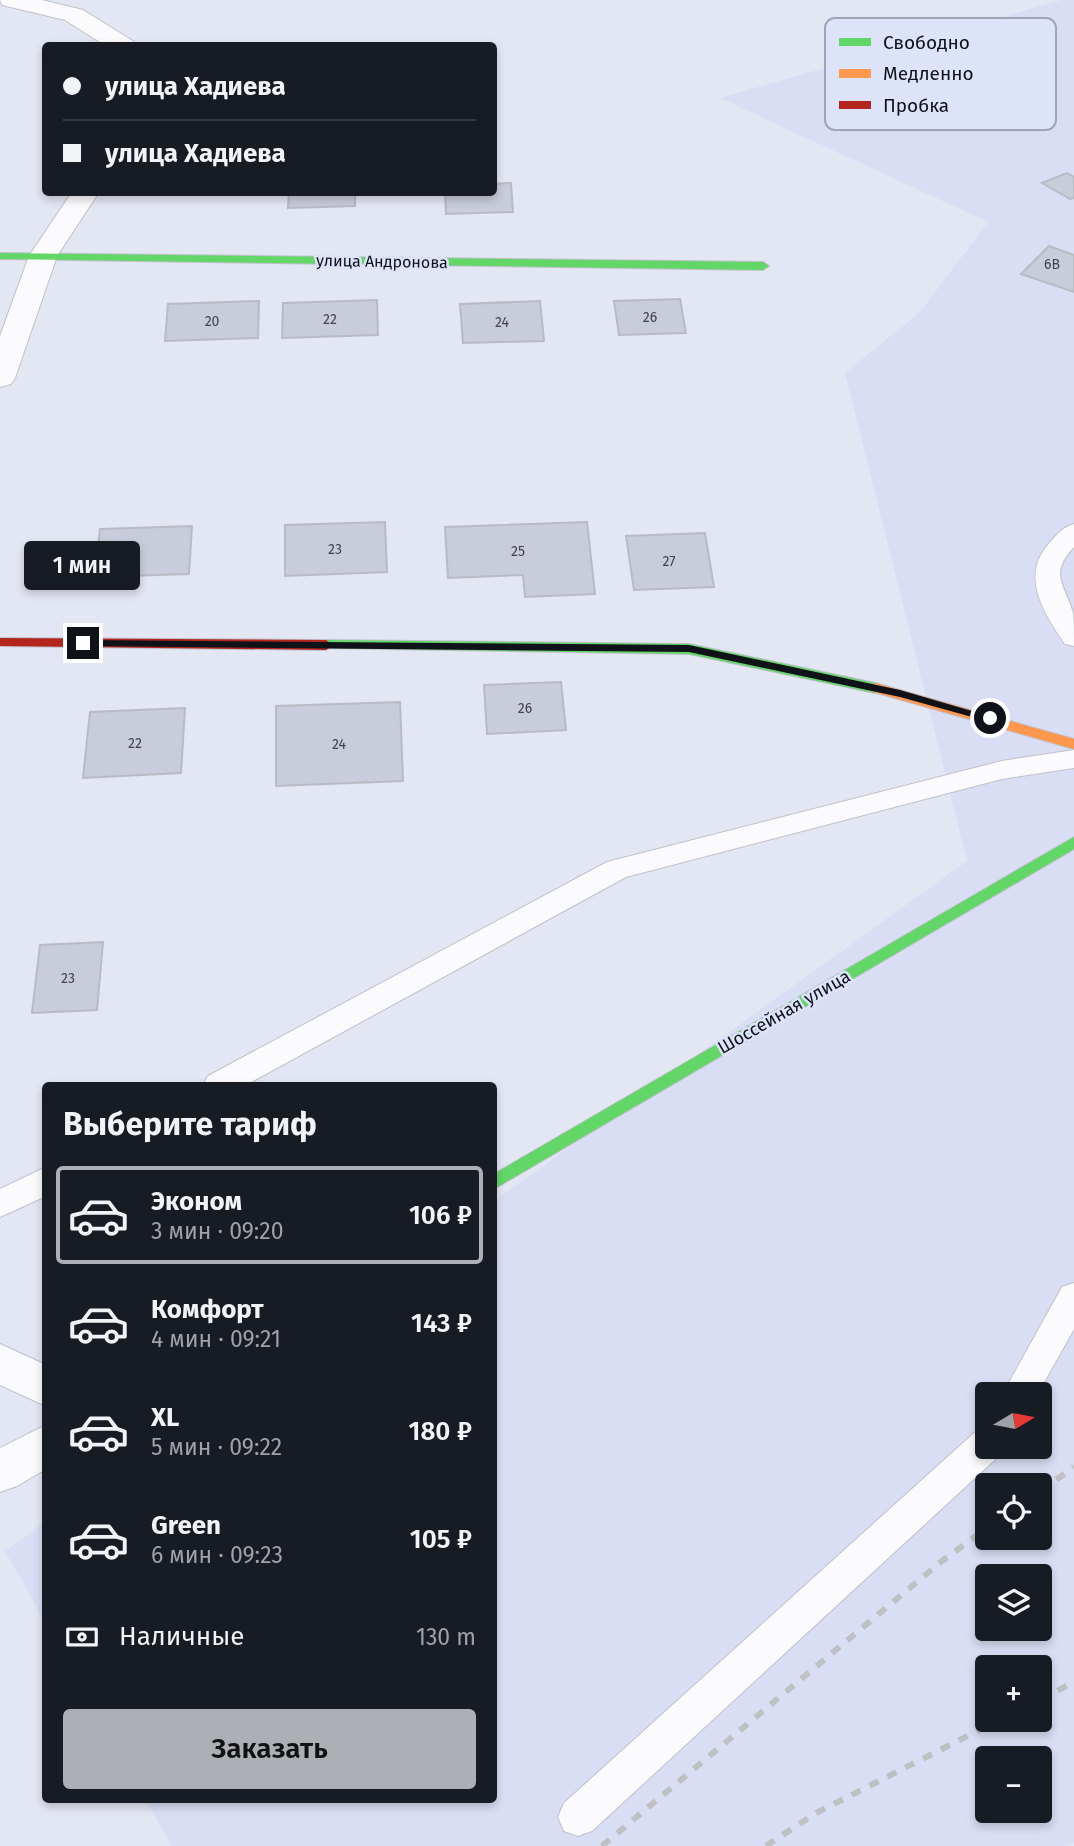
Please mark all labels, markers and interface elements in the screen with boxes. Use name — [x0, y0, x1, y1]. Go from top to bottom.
legend — [825, 18, 1056, 130]
text: Свободно — [883, 31, 970, 54]
text: Медленно — [883, 62, 974, 85]
text: улица Хадиева — [105, 71, 286, 102]
text: Пробка — [883, 94, 949, 117]
text: улица Хадиева — [105, 138, 286, 169]
street label: улица Андронова — [316, 251, 448, 272]
house number: 6В — [1044, 256, 1060, 273]
house number: 26 — [643, 309, 657, 326]
house number: 22 — [323, 311, 337, 328]
house number: 20 — [205, 313, 220, 330]
house number: 24 — [495, 314, 510, 331]
house number: 23 — [328, 541, 342, 558]
callout: 1 мин — [25, 542, 141, 590]
house number: 25 — [511, 543, 525, 560]
text: 1 мин — [53, 551, 111, 579]
house number: 27 — [662, 553, 676, 570]
route end — [67, 627, 99, 659]
house number: 26 — [518, 700, 532, 717]
route start — [974, 702, 1006, 734]
house number: 22 — [128, 735, 142, 752]
house number: 24 — [332, 736, 347, 753]
street label: Шоссейная улица — [714, 965, 854, 1059]
house number: 23 — [61, 970, 75, 987]
text: Выберите тариф — [63, 1105, 317, 1143]
icon: car — [67, 1184, 130, 1247]
text: Эконом — [151, 1186, 242, 1217]
text: 106 ₽ — [409, 1200, 472, 1231]
text: 3 мин · 09:20 — [151, 1217, 284, 1245]
icon: car — [67, 1292, 130, 1355]
text: Комфорт — [151, 1294, 264, 1325]
text: 143 ₽ — [411, 1308, 472, 1339]
text: 4 мин · 09:21 — [151, 1325, 281, 1353]
north arrow — [975, 1382, 1052, 1460]
map controls — [975, 1382, 1052, 1823]
icon: car — [67, 1400, 130, 1463]
text: XL — [151, 1402, 179, 1433]
text: 180 ₽ — [409, 1416, 472, 1447]
text: 5 мин · 09:22 — [151, 1433, 282, 1461]
button: locate — [975, 1473, 1052, 1550]
icon: car — [67, 1508, 130, 1571]
text: Green — [151, 1510, 221, 1541]
text: 105 ₽ — [410, 1524, 472, 1555]
text: 6 мин · 09:23 — [151, 1541, 283, 1569]
button: layers — [975, 1564, 1052, 1641]
icon: cash — [63, 1618, 101, 1656]
text: Наличные — [119, 1621, 244, 1652]
text: 130 m — [416, 1623, 476, 1651]
button: + — [975, 1655, 1052, 1732]
button: Заказать — [63, 1709, 476, 1789]
button: − — [975, 1746, 1052, 1823]

